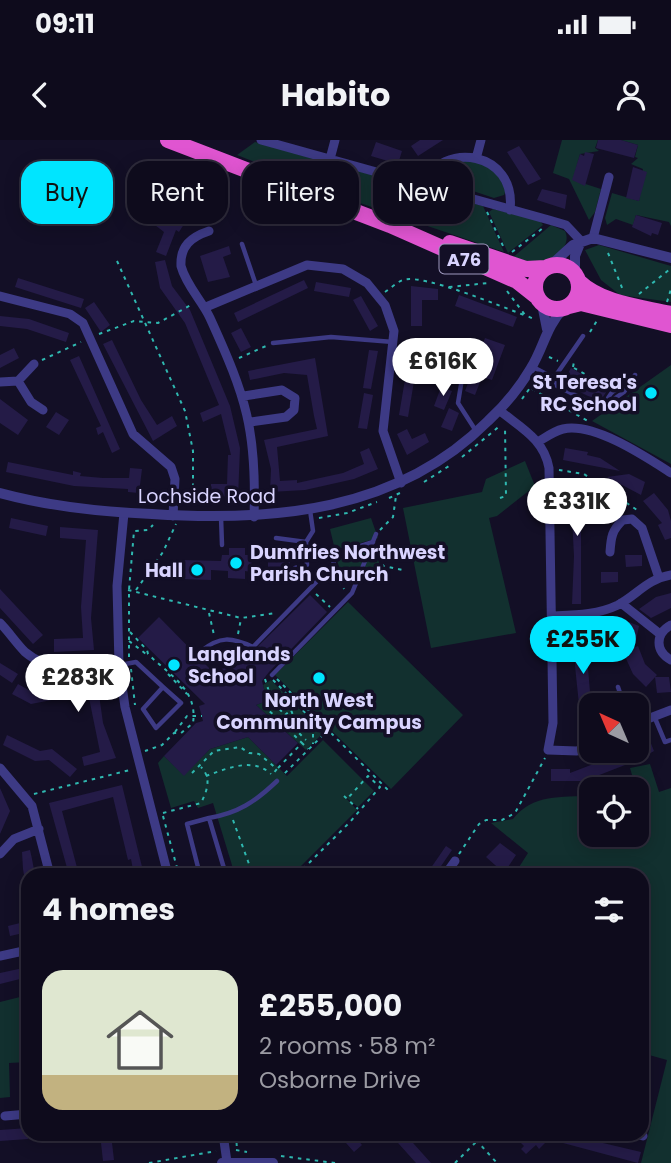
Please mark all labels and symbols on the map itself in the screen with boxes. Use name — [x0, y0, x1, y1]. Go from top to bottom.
road number: A76 — [440, 244, 489, 274]
pin: £616K — [394, 338, 492, 398]
place label: St Teresa's RC School — [532, 369, 637, 418]
marker: St Teresa's RC School — [643, 385, 659, 401]
pin: £331K — [528, 478, 626, 538]
street label: Lochside Road — [138, 483, 276, 510]
place label: Dumfries Northwest Parish Church — [250, 539, 445, 588]
marker: Dumfries Northwest Parish Church — [228, 555, 244, 571]
place label: Hall — [145, 557, 183, 584]
marker: Hall — [189, 562, 205, 578]
pin: £255K — [534, 616, 632, 676]
place label: Langlands School — [188, 641, 291, 690]
pin: £283K — [29, 654, 127, 714]
marker: Langlands School — [166, 657, 182, 673]
marker: North West Community Campus — [311, 670, 327, 686]
place label: North West Community Campus — [216, 687, 422, 736]
north arrow — [579, 693, 649, 763]

